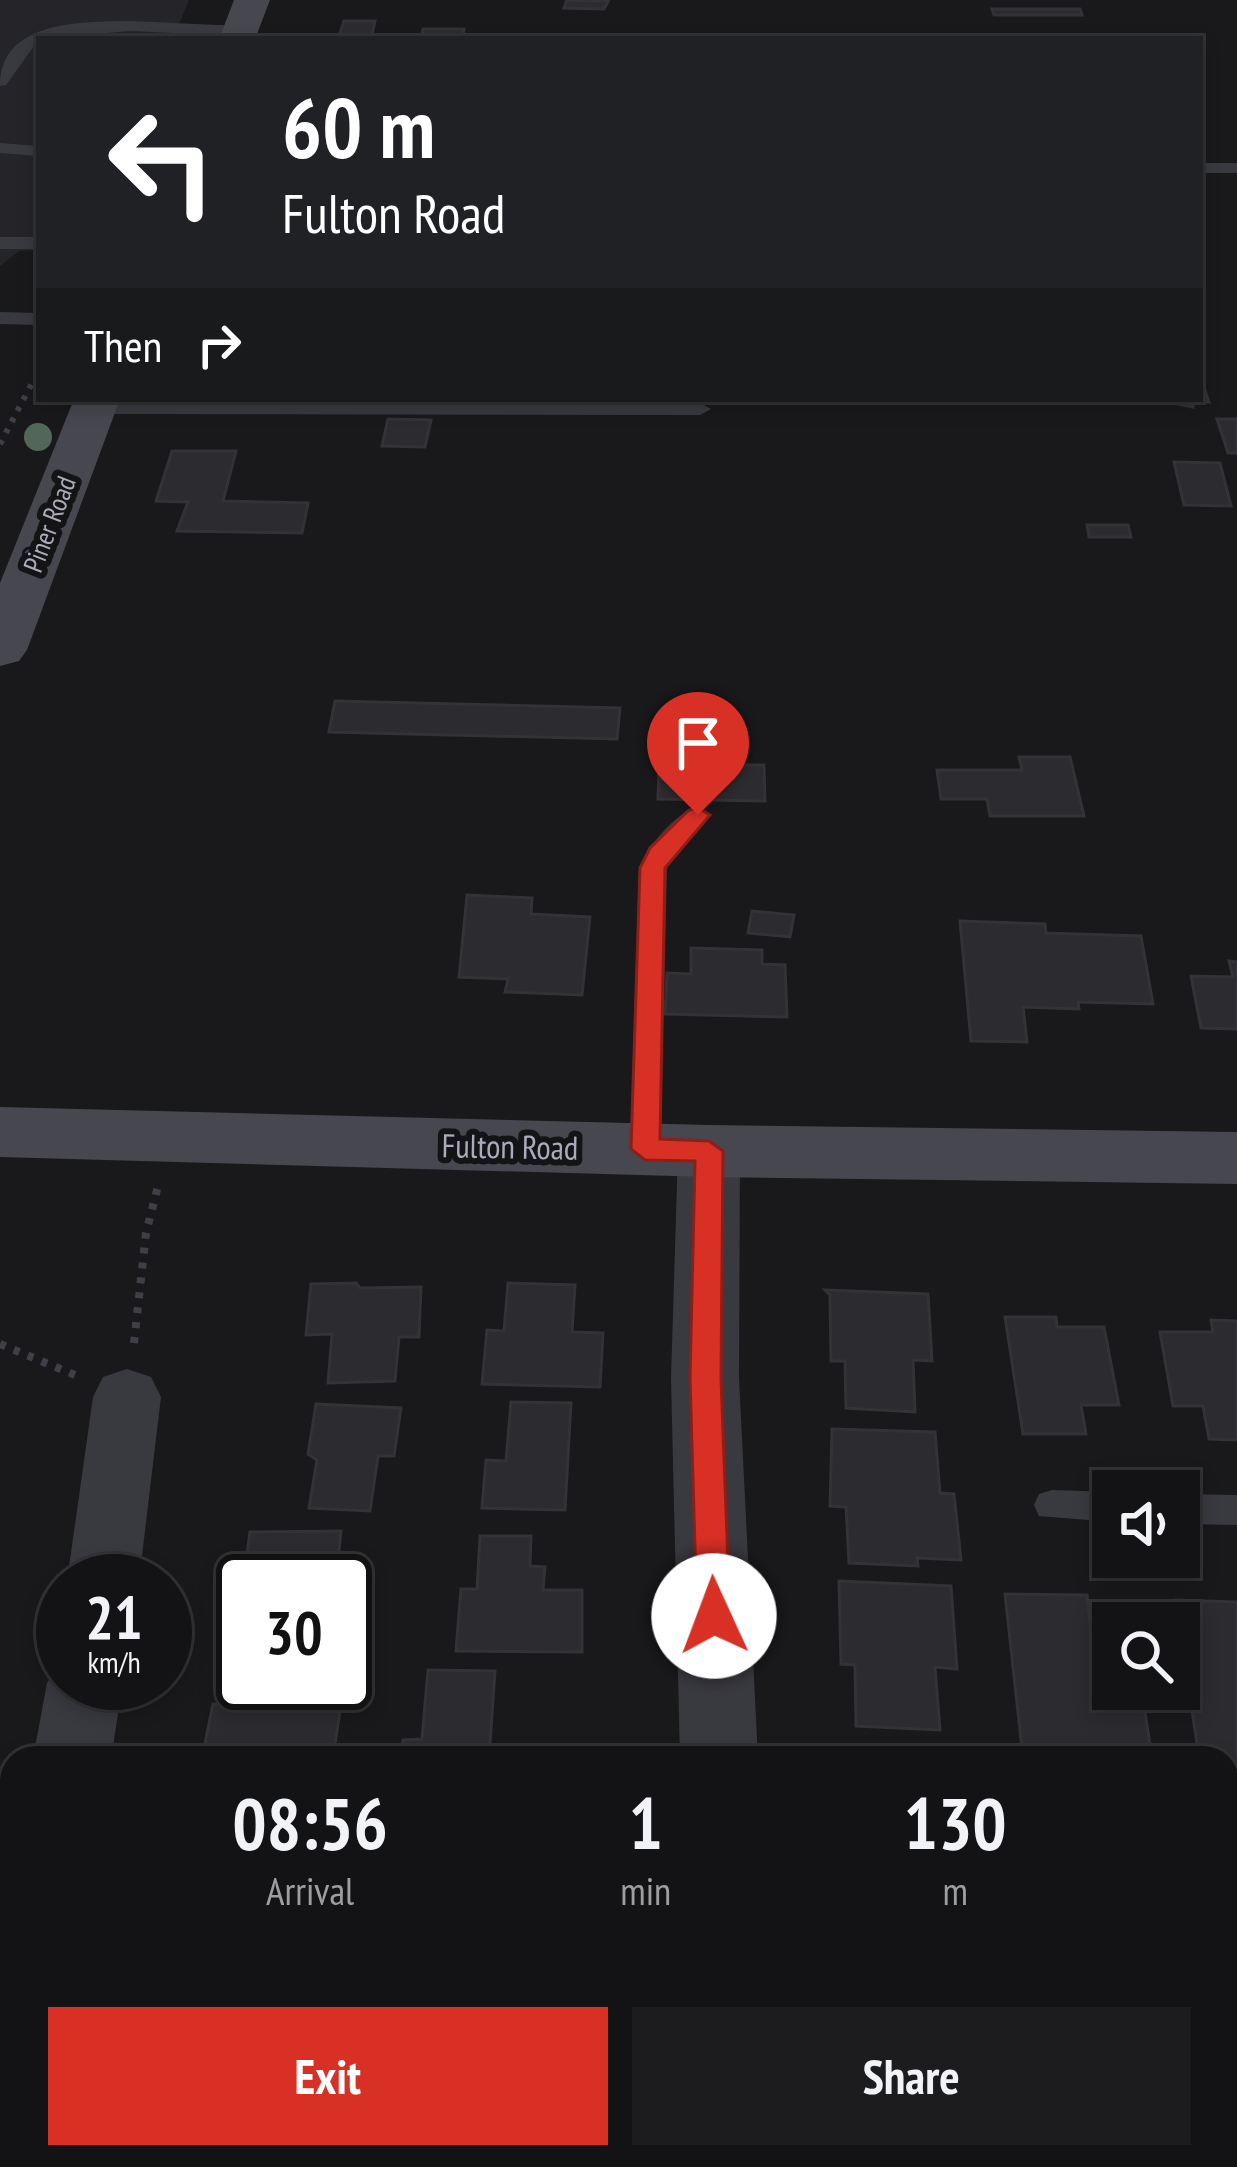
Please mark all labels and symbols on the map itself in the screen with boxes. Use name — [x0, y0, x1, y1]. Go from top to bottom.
street label: Piner Road — [15, 471, 83, 577]
pin — [647, 692, 749, 815]
street label: Fulton Road — [441, 1123, 579, 1169]
position arrow — [651, 1553, 777, 1679]
speed limit sign: 30 — [216, 1554, 372, 1710]

